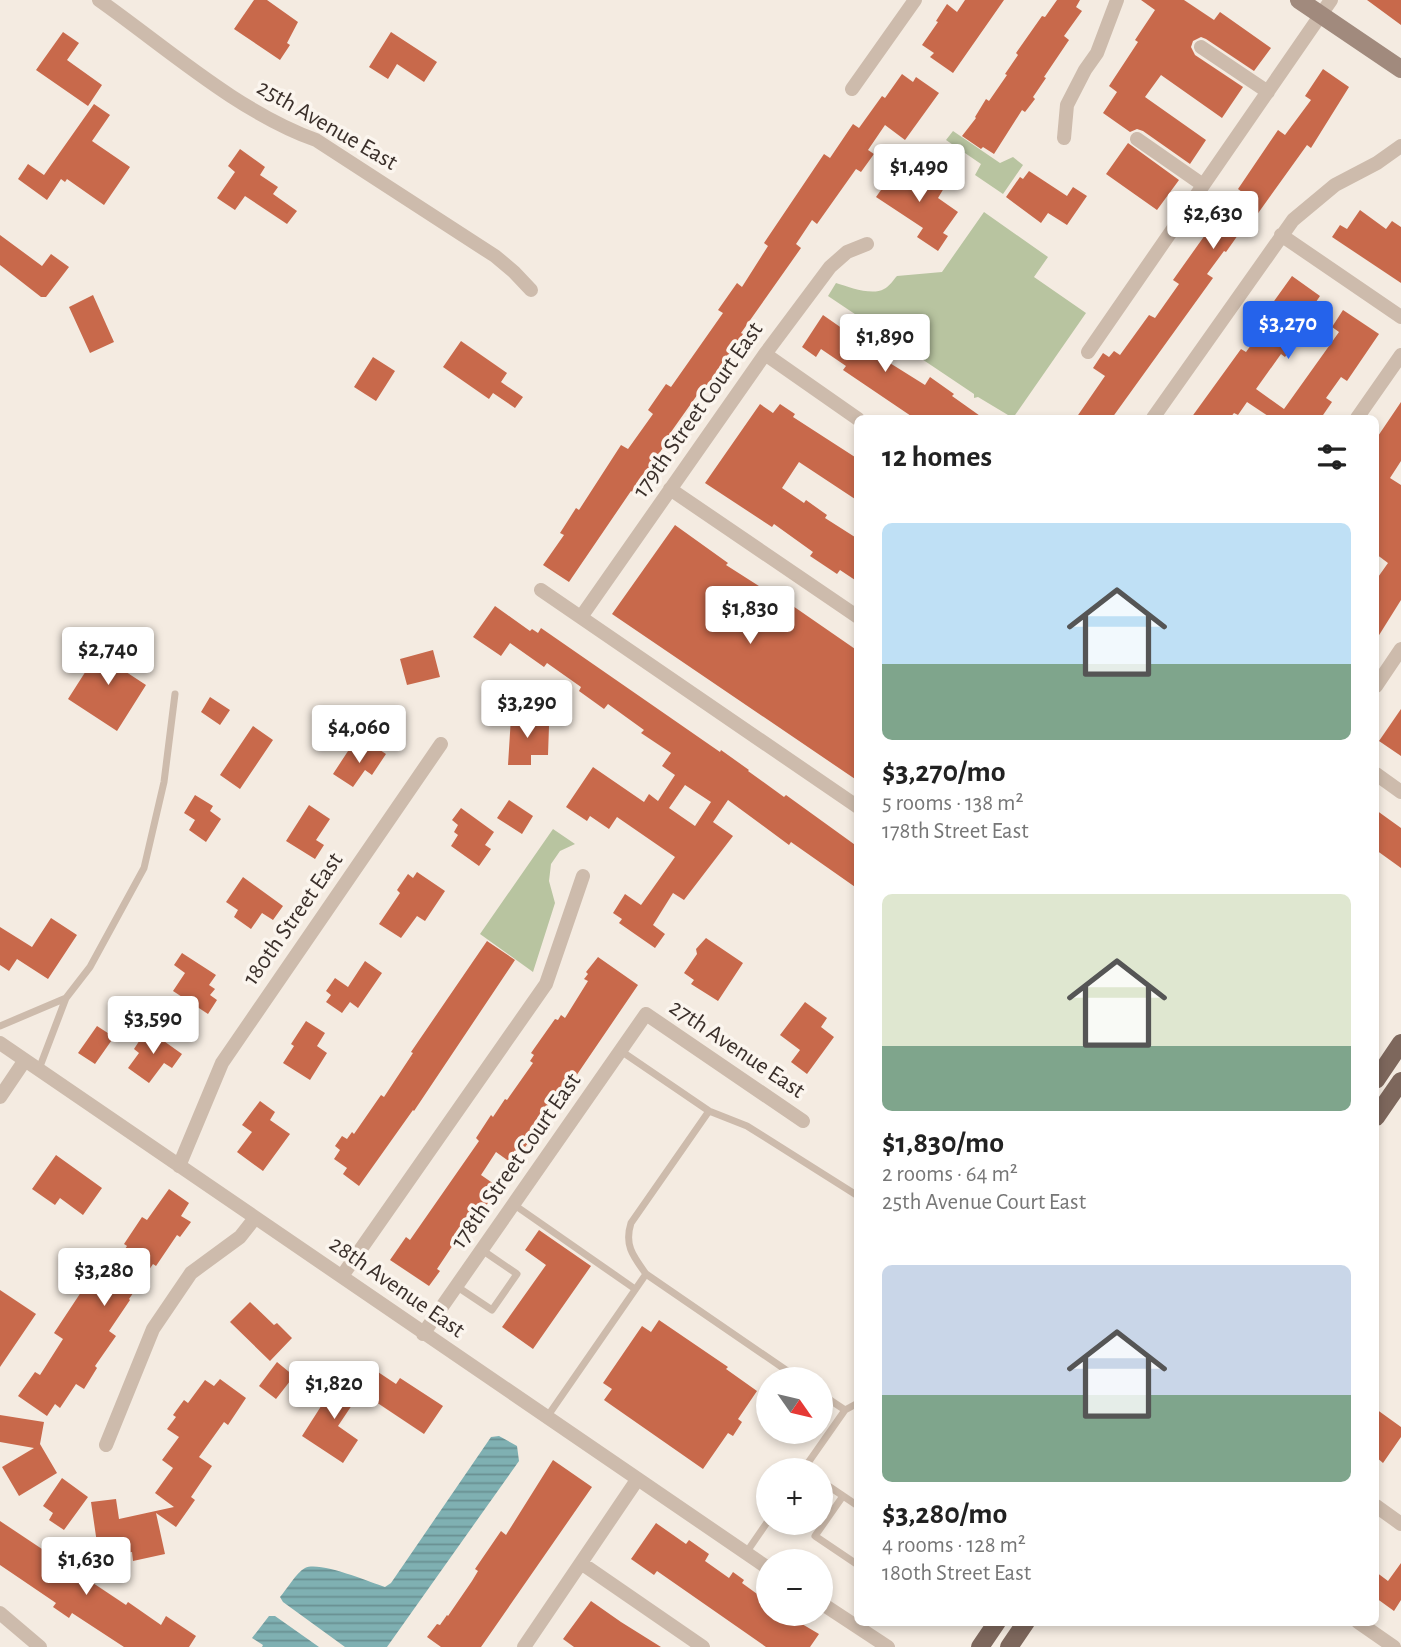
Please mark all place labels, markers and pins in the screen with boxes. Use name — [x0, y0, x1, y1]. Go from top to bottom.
pin: $1,490 — [862, 144, 976, 204]
pin: $2,630 — [1156, 191, 1270, 251]
pin: $3,270 — [1231, 302, 1345, 361]
pin: $1,890 — [828, 314, 942, 374]
pin: $1,830 — [693, 586, 807, 646]
pin: $2,740 — [51, 628, 165, 687]
pin: $3,290 — [470, 680, 584, 740]
pin: $4,060 — [302, 706, 416, 765]
pin: $3,590 — [96, 996, 210, 1056]
pin: $3,280 — [47, 1248, 161, 1308]
pin: $1,820 — [277, 1362, 391, 1421]
pin: $1,630 — [29, 1538, 143, 1597]

